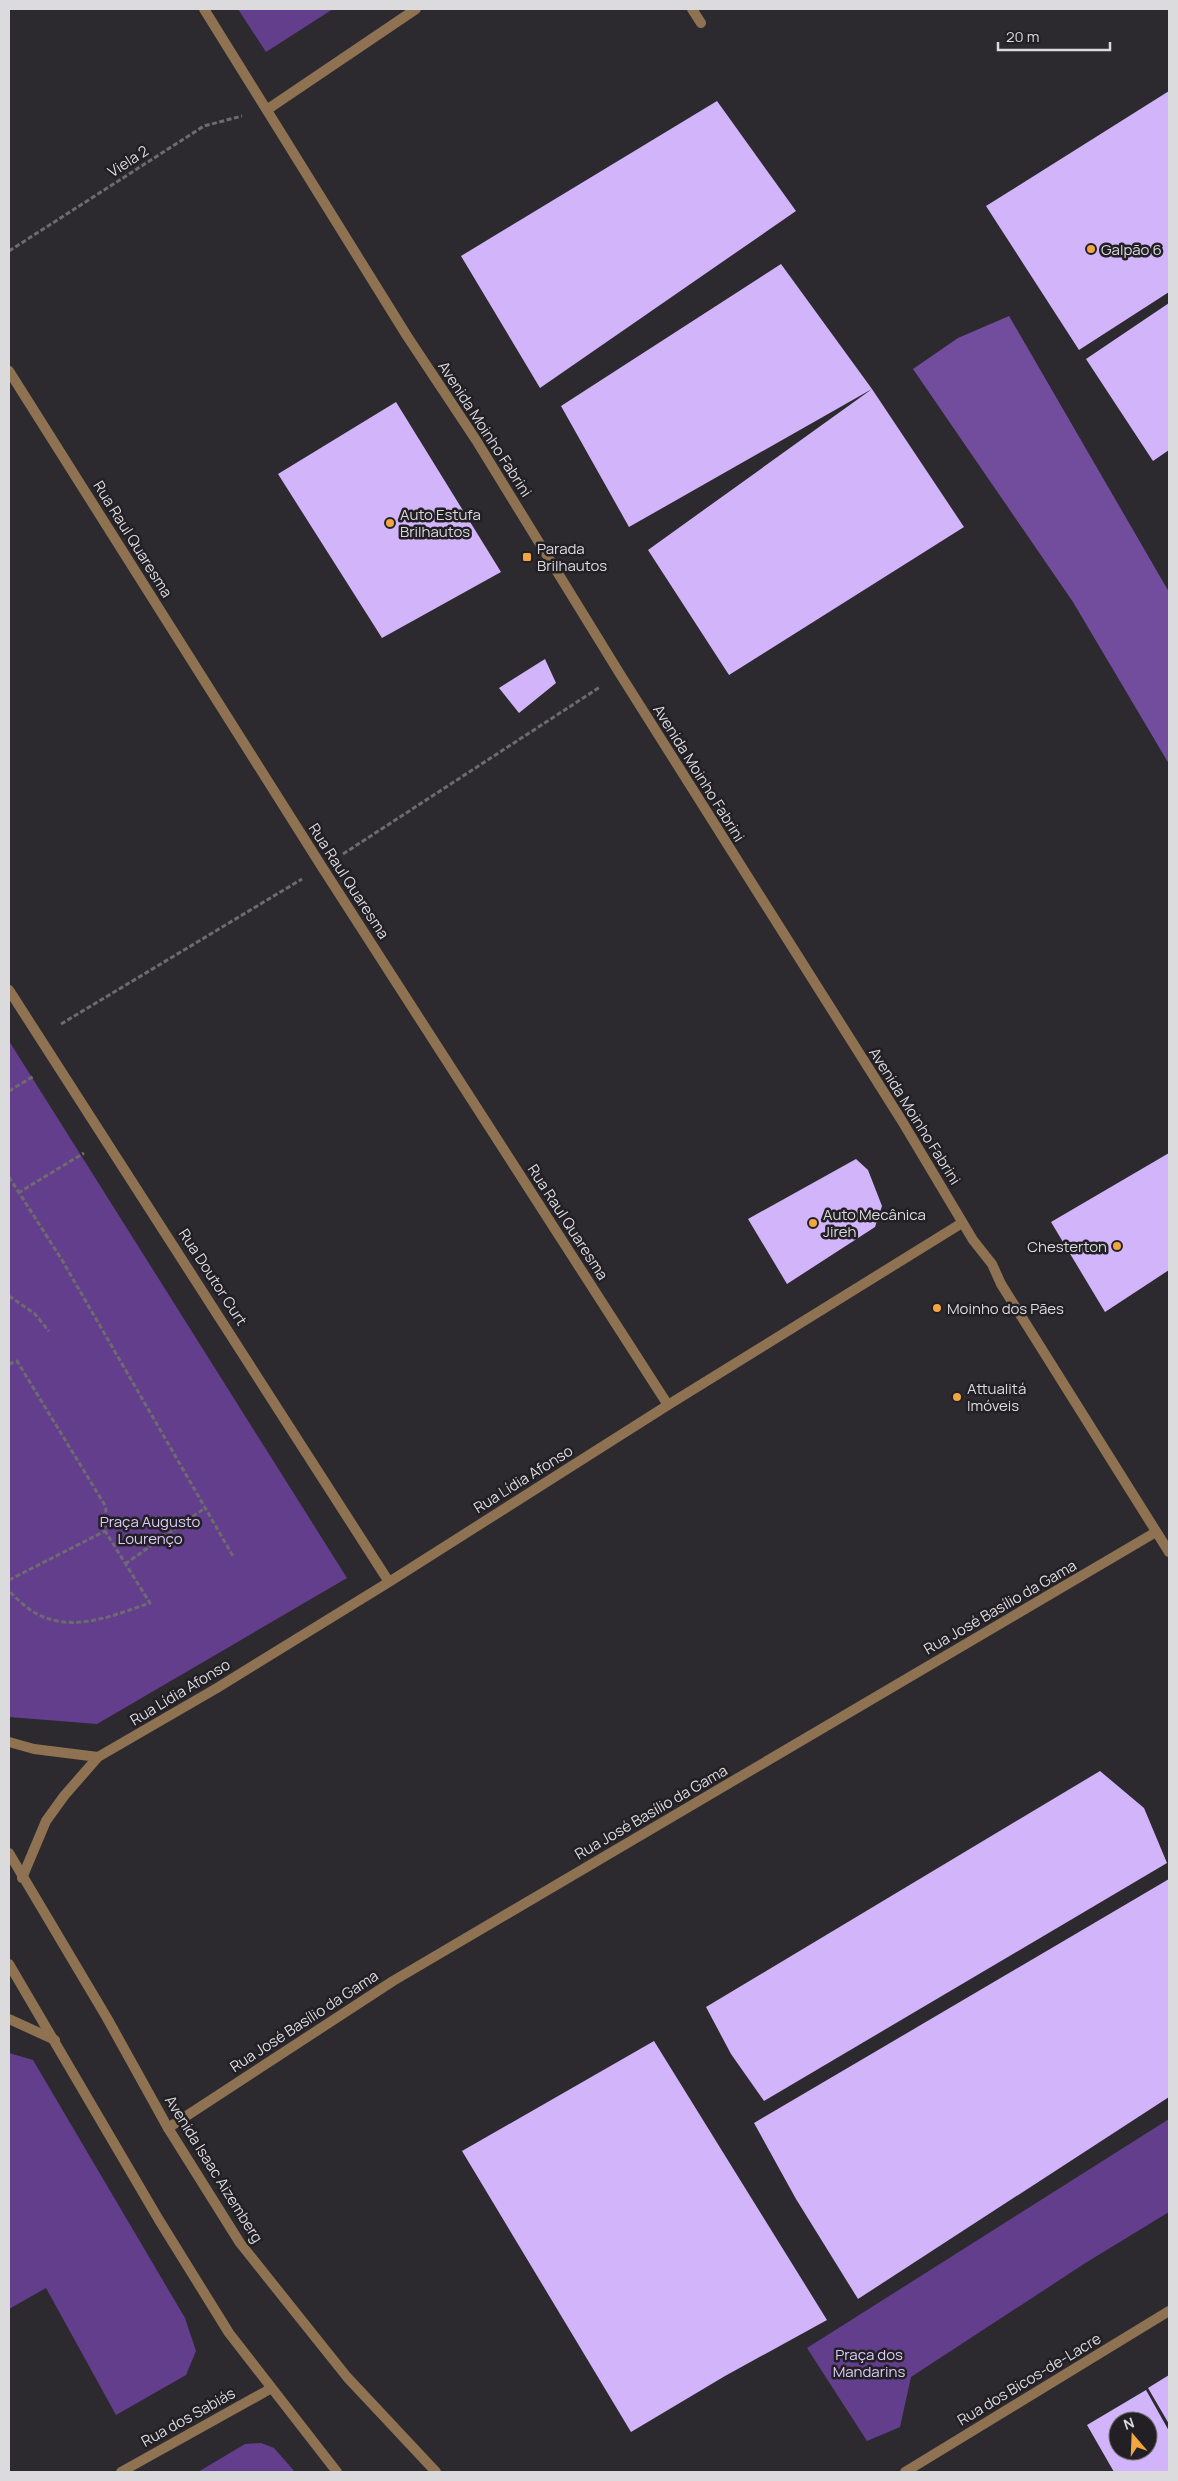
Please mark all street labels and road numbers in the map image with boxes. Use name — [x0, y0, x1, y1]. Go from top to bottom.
street label: Viela 2 — [104, 140, 152, 182]
street label: Avenida Moinho Fabrini — [433, 357, 537, 501]
street label: Rua Raul Quaresma — [89, 477, 177, 601]
street label: Avenida Moinho Fabrini — [648, 700, 750, 846]
street label: Rua Raul Quaresma — [304, 819, 394, 943]
street label: Avenida Moinho Fabrini — [864, 1043, 966, 1189]
street label: Rua Raul Quaresma — [523, 1160, 613, 1284]
street label: Rua Doutor Curt — [174, 1224, 252, 1330]
street label: Rua Lídia Afonso — [469, 1440, 577, 1518]
street label: Rua José Basílio da Gama — [920, 1555, 1080, 1659]
street label: Rua Lídia Afonso — [126, 1654, 234, 1730]
street label: Rua José Basílio da Gama — [571, 1760, 731, 1864]
street label: Rua José Basílio da Gama — [226, 1965, 382, 2077]
street label: Avenida Isaac Aizemberg — [160, 2091, 268, 2247]
street label: Rua dos Bicos-de-Lacre — [953, 2328, 1105, 2430]
street label: Rua dos Sabiás — [137, 2382, 239, 2451]

